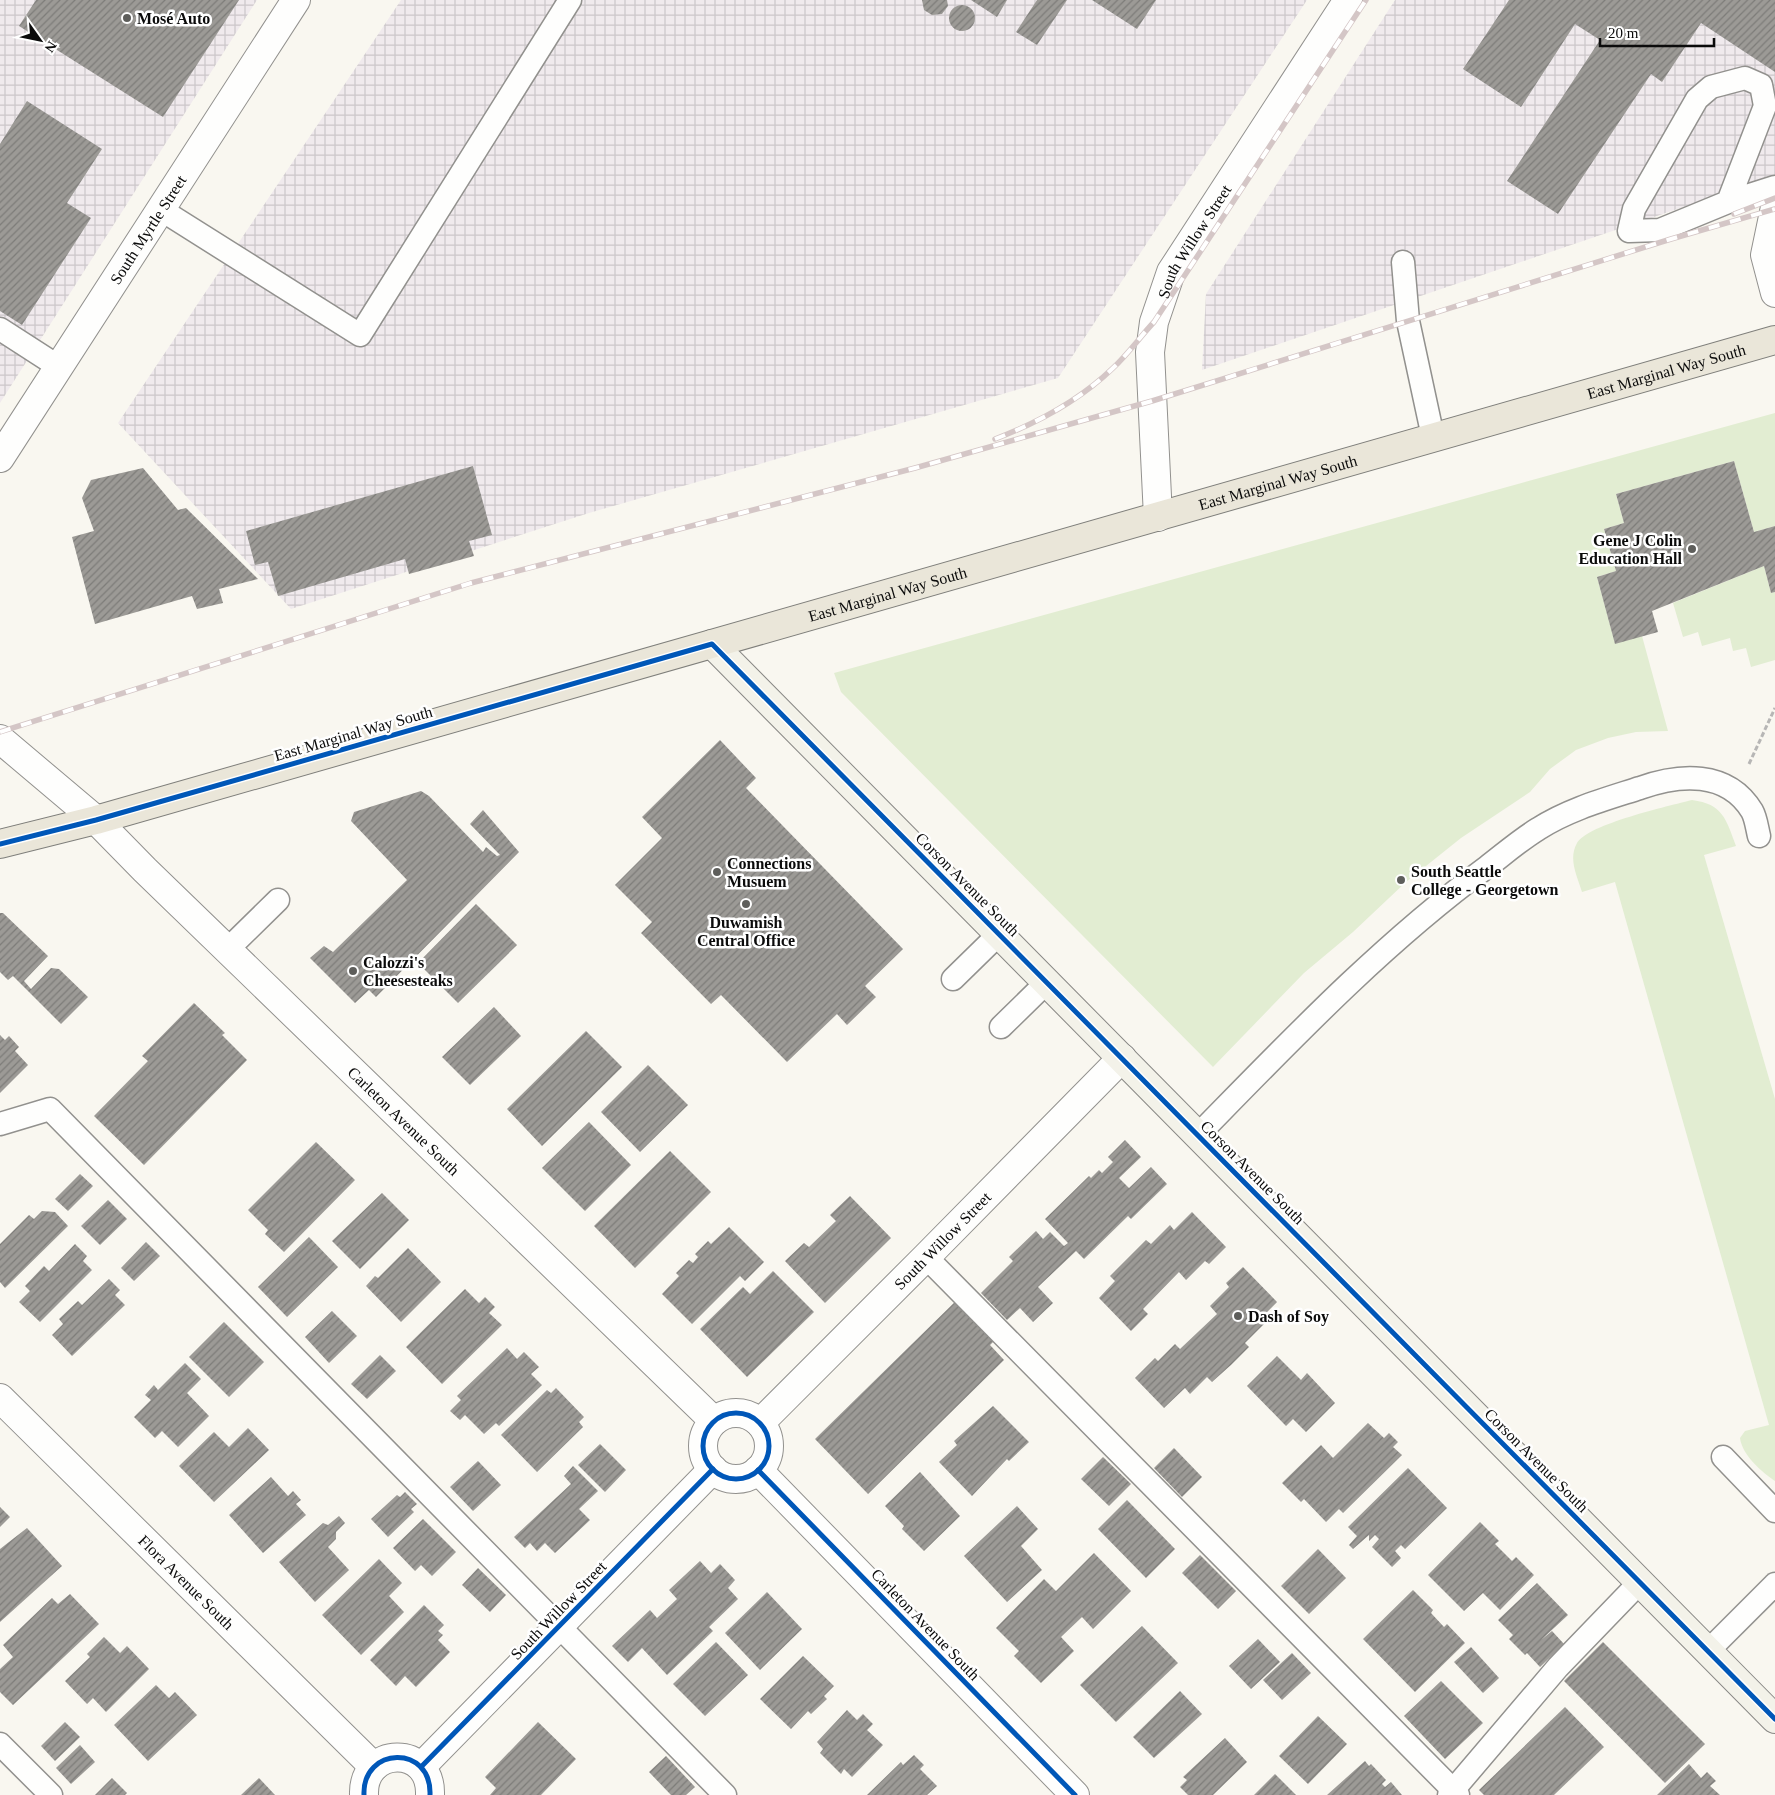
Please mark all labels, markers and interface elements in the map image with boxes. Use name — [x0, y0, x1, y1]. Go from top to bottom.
place label: Mosé Auto — [137, 10, 210, 27]
marker: Mosé Auto — [121, 12, 133, 24]
north arrow — [15, 15, 65, 65]
scale bar — [1600, 15, 1714, 47]
text: 20 m — [1608, 25, 1639, 41]
text: N — [41, 38, 60, 55]
street label: South Myrtle Street — [107, 172, 190, 287]
street label: South Willow Street — [1155, 181, 1235, 301]
street label: East Marginal Way South — [1585, 341, 1747, 402]
street label: East Marginal Way South — [1197, 452, 1359, 513]
place label: Gene J Colin Education Hall — [1578, 532, 1683, 567]
marker: Gene J Colin Education Hall — [1686, 543, 1698, 555]
street label: East Marginal Way South — [806, 564, 969, 625]
street label: East Marginal Way South — [272, 703, 435, 765]
street label: Corson Avenue South — [912, 829, 1023, 940]
place label: Connections Musuem — [727, 855, 811, 890]
place label: South Seattle College - Georgetown — [1411, 863, 1559, 899]
marker: Connections Musuem — [711, 866, 723, 878]
marker: South Seattle College - Georgetown — [1395, 874, 1407, 886]
marker: Duwamish Central Office — [740, 898, 752, 910]
place label: Duwamish Central Office — [697, 914, 795, 949]
place label: Calozzi's Cheesesteaks — [363, 954, 453, 989]
marker: Calozzi's Cheesesteaks — [347, 965, 359, 977]
street label: Carleton Avenue South — [344, 1063, 463, 1179]
street label: Corson Avenue South — [1197, 1117, 1308, 1228]
street label: South Willow Street — [891, 1188, 995, 1293]
place label: Dash of Soy — [1248, 1308, 1329, 1326]
marker: Dash of Soy — [1232, 1310, 1244, 1322]
street label: Corson Avenue South — [1481, 1405, 1592, 1516]
street label: Flora Avenue South — [135, 1532, 237, 1633]
street label: South Willow Street — [507, 1557, 610, 1663]
street label: Carleton Avenue South — [868, 1565, 983, 1684]

